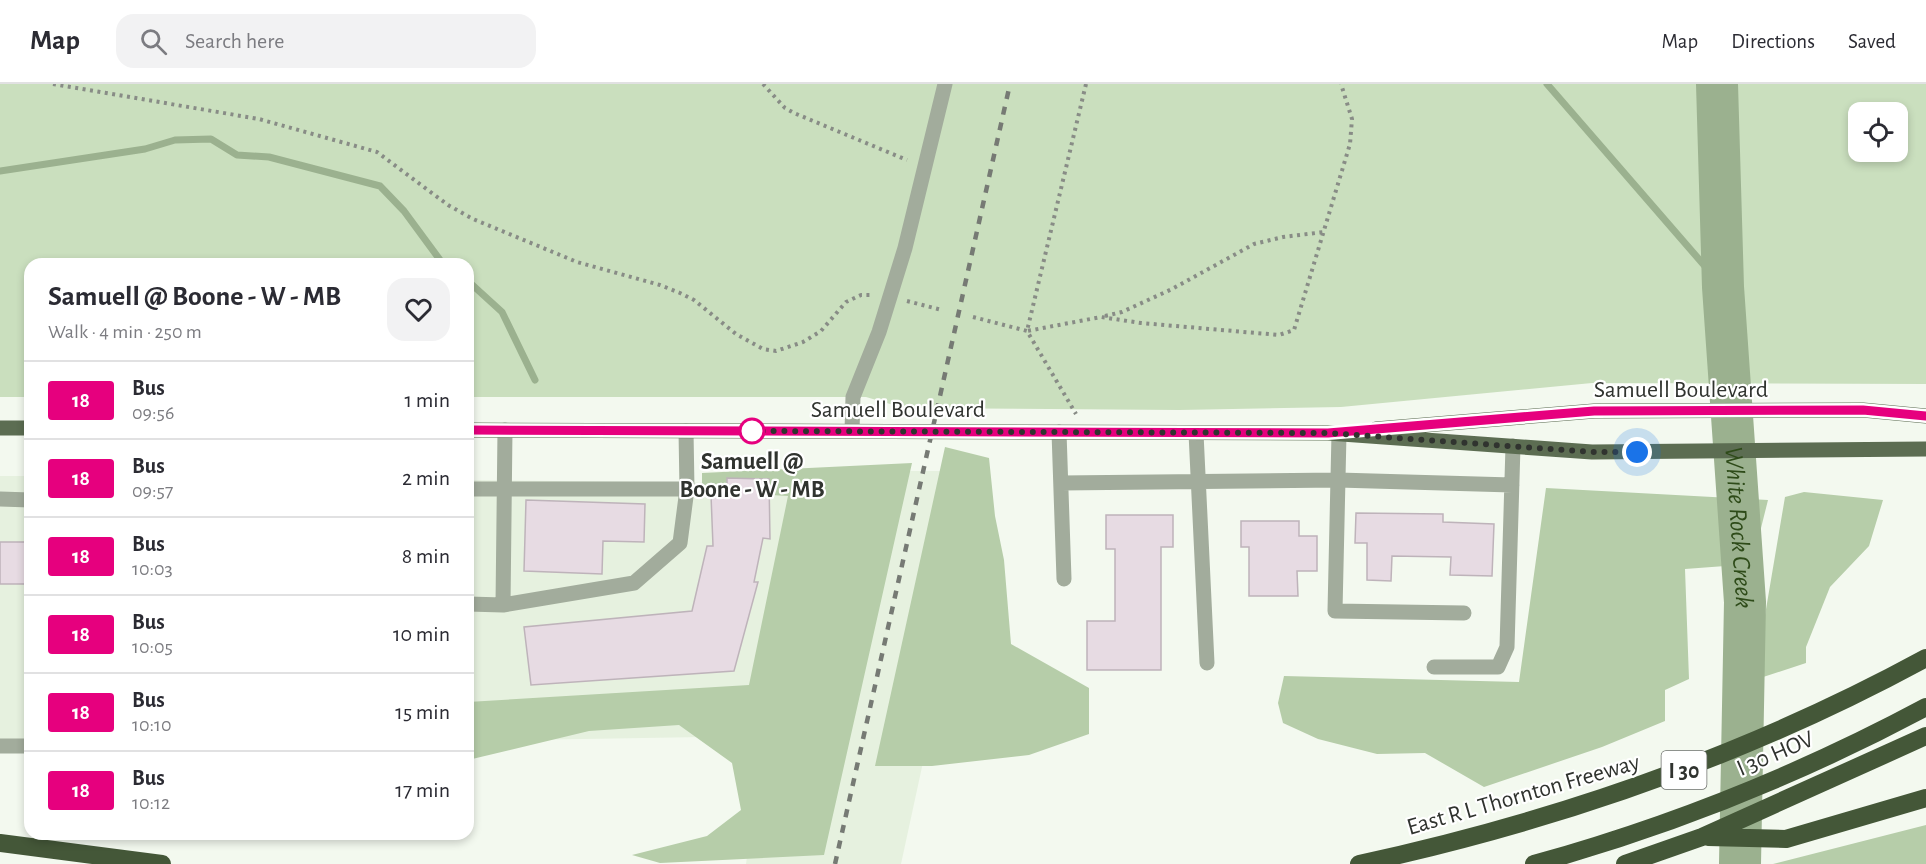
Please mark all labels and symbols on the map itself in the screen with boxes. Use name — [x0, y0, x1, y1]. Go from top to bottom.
street label: Samuell Boulevard — [1594, 378, 1768, 402]
street label: Samuell Boulevard — [811, 398, 985, 422]
marker: Samuell @ Boone - W - MB — [739, 418, 765, 444]
your location — [1622, 437, 1652, 467]
water label: White Rock Creek — [1720, 446, 1757, 609]
place label: Samuell @ Boone - W - MB — [679, 450, 825, 502]
street label: I 30 HOV — [1733, 727, 1818, 781]
street label: East R L Thornton Freeway — [1404, 750, 1642, 840]
road number: I 30 — [1662, 751, 1706, 789]

